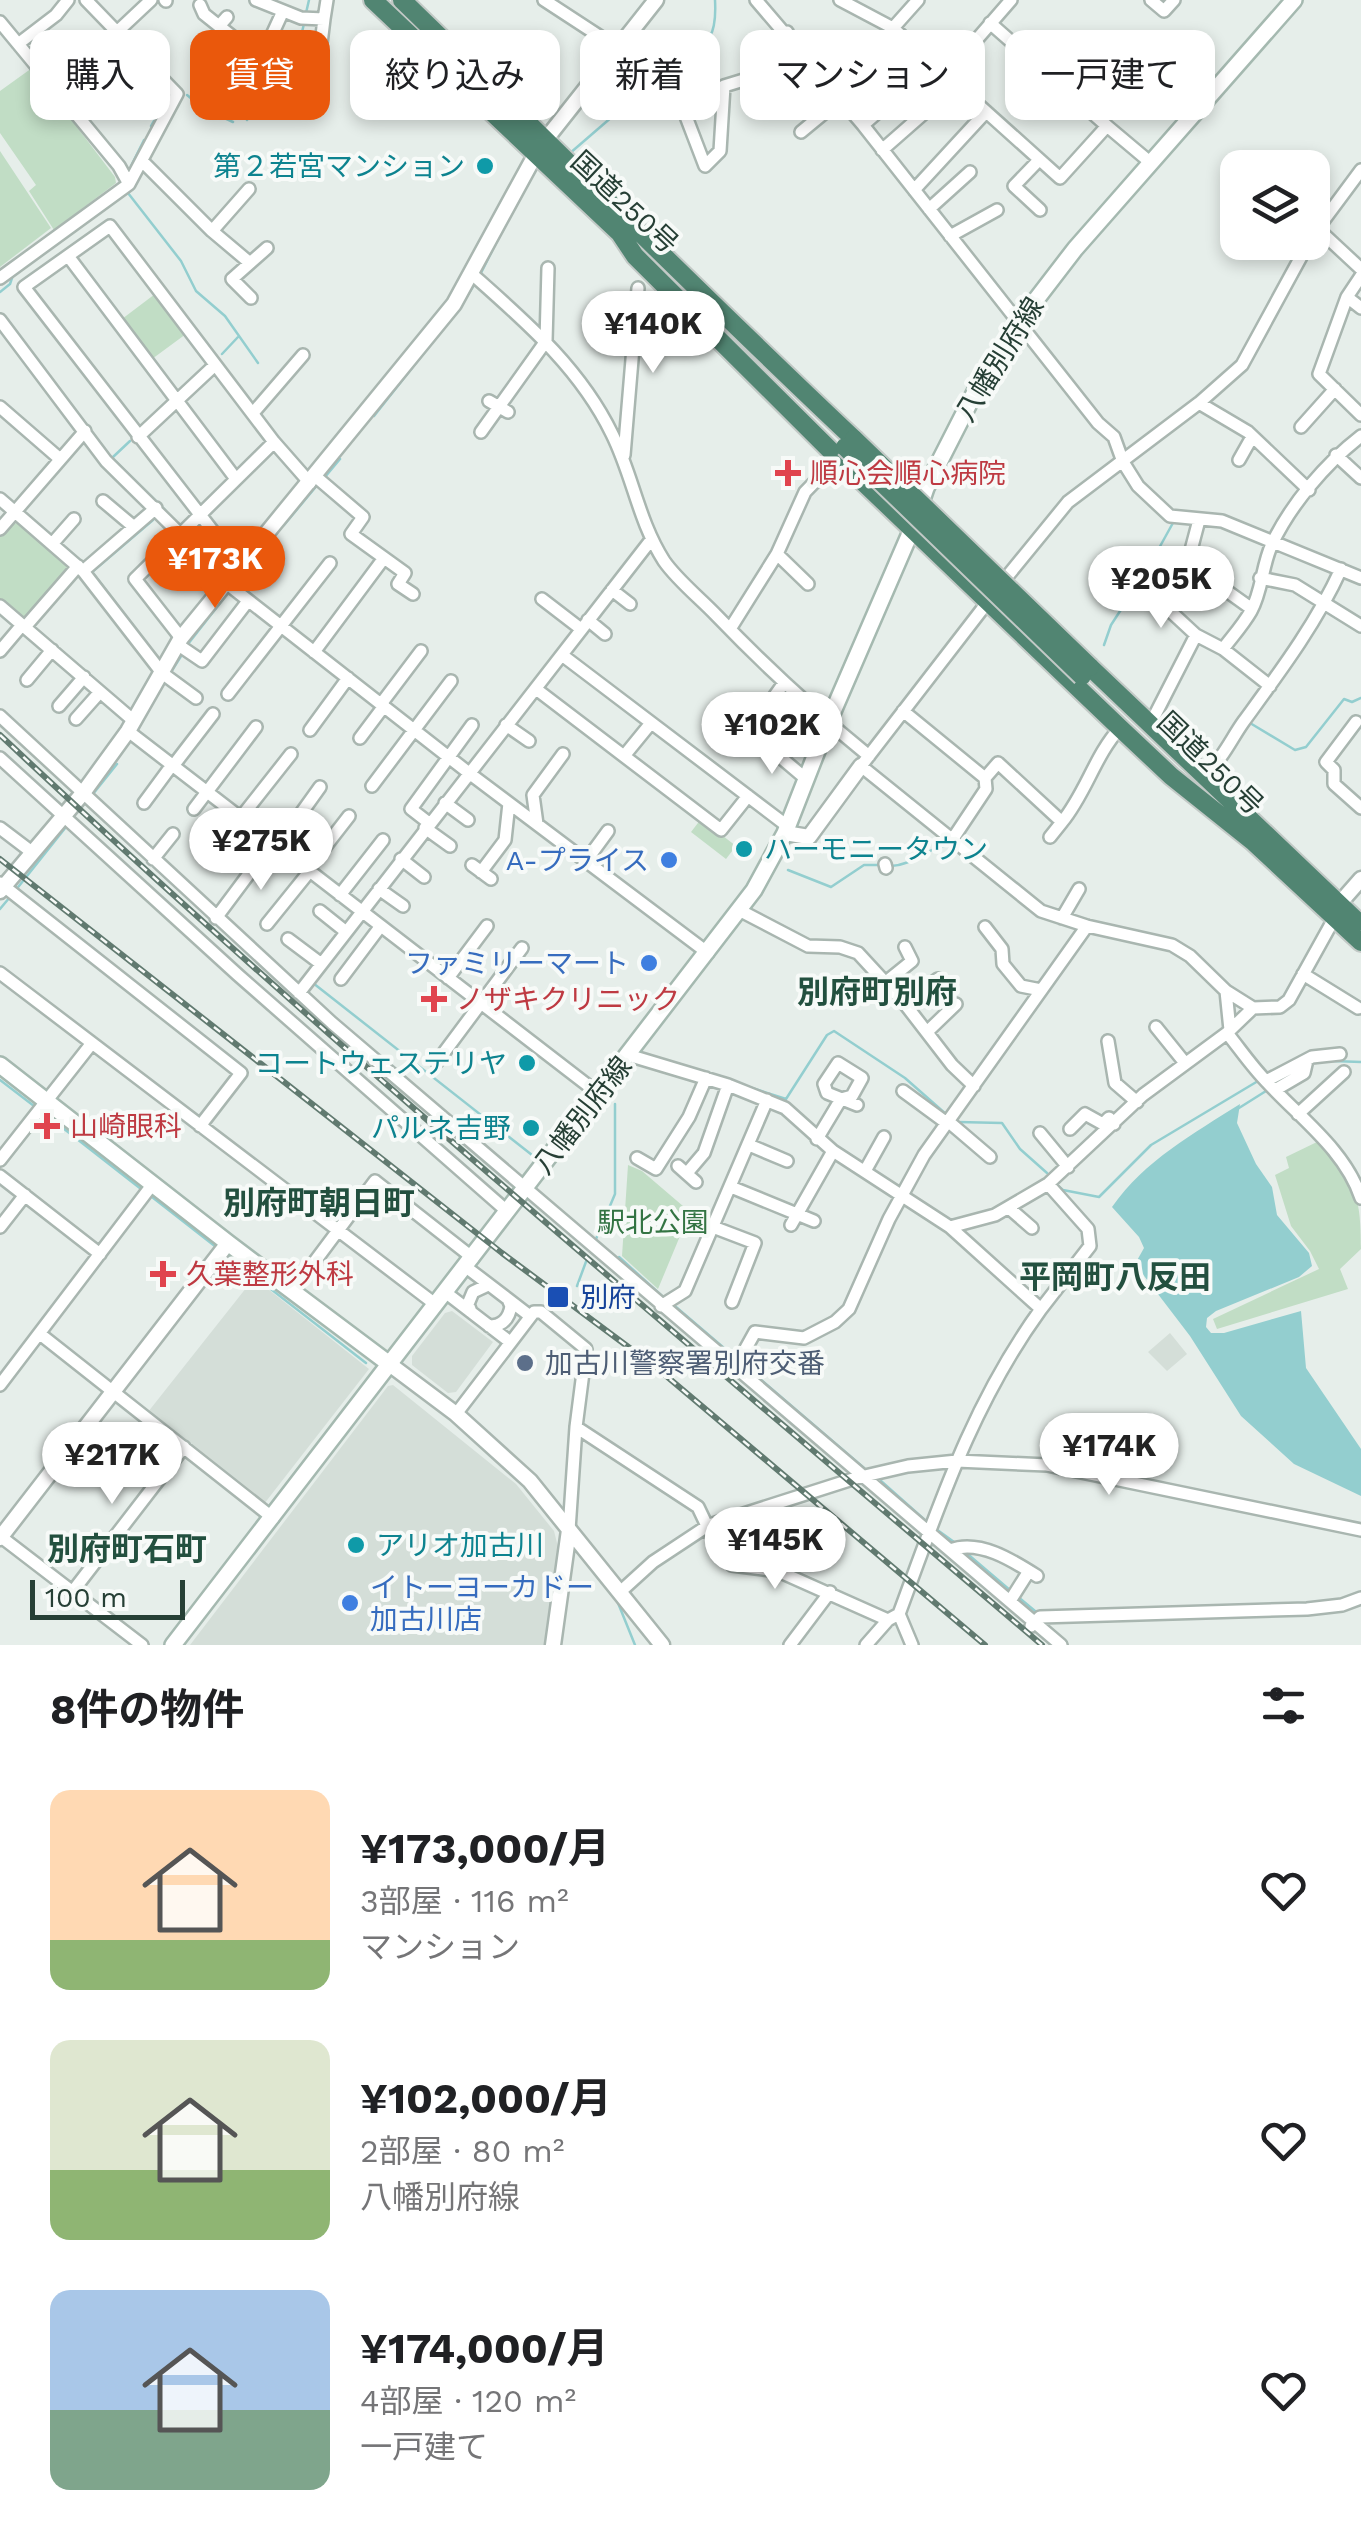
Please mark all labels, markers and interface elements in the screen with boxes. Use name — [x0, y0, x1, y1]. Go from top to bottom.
chip: 購入 — [30, 30, 170, 120]
chip: 賃貸 — [190, 30, 330, 120]
chip: 絞り込み — [350, 30, 560, 120]
chip: 新着 — [580, 30, 720, 120]
chip: マンション — [740, 30, 985, 120]
chip: 一戸建て — [1005, 30, 1215, 120]
street label: 国道250号 — [564, 145, 685, 260]
place label: 第２若宮マンション — [213, 150, 465, 183]
map controls — [1220, 150, 1330, 260]
button: layers — [1220, 150, 1330, 260]
marker: 第２若宮マンション — [474, 155, 496, 177]
pin: ¥140K — [583, 291, 723, 376]
street label: 八幡別府線 — [948, 291, 1051, 427]
text: ¥140K — [604, 304, 702, 342]
place label: 順心会順心病院 — [810, 457, 1006, 490]
marker: 順心会順心病院 — [775, 460, 801, 486]
pin: ¥173K — [145, 526, 285, 611]
text: ¥173K — [167, 539, 263, 577]
pin: ¥205K — [1091, 546, 1231, 631]
text: ¥205K — [1110, 559, 1212, 597]
pin: ¥102K — [702, 692, 842, 777]
text: ¥102K — [724, 705, 820, 743]
street label: 国道250号 — [1151, 705, 1270, 822]
pin: ¥275K — [191, 808, 331, 893]
text: ¥275K — [211, 821, 311, 859]
place label: ハーモニータウン — [764, 833, 988, 866]
marker: ハーモニータウン — [733, 838, 755, 860]
place label: A-プライス — [506, 844, 649, 877]
marker: A-プライス — [658, 849, 680, 871]
place label: ファミリーマート — [405, 947, 629, 980]
marker: ファミリーマート — [638, 952, 660, 974]
district label: 別府町別府 — [797, 973, 957, 1011]
place label: ノザキクリニック — [456, 983, 680, 1016]
marker: ノザキクリニック — [421, 986, 447, 1012]
place label: コートウェステリヤ — [255, 1047, 507, 1080]
street label: 八幡別府線 — [526, 1050, 638, 1181]
marker: コートウェステリヤ — [516, 1052, 538, 1074]
place label: 山崎眼科 — [70, 1110, 182, 1143]
place label: パルネ吉野 — [371, 1112, 511, 1145]
marker: 山崎眼科 — [34, 1113, 60, 1139]
marker: パルネ吉野 — [520, 1117, 542, 1139]
district label: 別府町朝日町 — [223, 1184, 415, 1222]
park label: 駅北公園 — [597, 1206, 709, 1239]
place label: 久葉整形外科 — [186, 1258, 354, 1291]
district label: 平岡町八反田 — [1019, 1258, 1211, 1296]
marker: 久葉整形外科 — [150, 1261, 176, 1287]
place label: 別府 — [580, 1281, 636, 1314]
marker: 別府 — [545, 1284, 571, 1310]
place label: 加古川警察署別府交番 — [545, 1347, 825, 1380]
marker: 加古川警察署別府交番 — [514, 1352, 536, 1374]
pin: ¥174K — [1039, 1413, 1179, 1498]
pin: ¥217K — [42, 1422, 182, 1507]
text: ¥174K — [1062, 1426, 1156, 1464]
text: ¥217K — [64, 1435, 160, 1473]
pin: ¥145K — [705, 1507, 845, 1592]
text: ¥145K — [727, 1520, 823, 1558]
place label: アリオ加古川 — [376, 1529, 544, 1562]
district label: 別府町石町 — [47, 1530, 207, 1568]
marker: アリオ加古川 — [345, 1534, 367, 1556]
place label: イトーヨーカドー 加古川店 — [370, 1571, 594, 1636]
scale bar — [30, 1575, 185, 1620]
text: 100 m — [45, 1581, 127, 1614]
marker: イトーヨーカドー 加古川店 — [339, 1592, 361, 1614]
icon: filters — [1256, 1678, 1311, 1733]
text: 8件の物件 — [50, 1685, 244, 1734]
text: ¥173,000/月 — [360, 1824, 610, 1873]
icon: home — [130, 1830, 250, 1950]
icon: heart — [1256, 1863, 1311, 1918]
text: 3部屋 · 116 m² — [360, 1882, 569, 1920]
text: マンション — [360, 1928, 520, 1966]
text: ¥102,000/月 — [360, 2074, 612, 2123]
icon: home — [130, 2080, 250, 2200]
icon: heart — [1256, 2113, 1311, 2168]
text: 2部屋 · 80 m² — [360, 2132, 564, 2170]
text: 八幡別府線 — [360, 2178, 520, 2216]
text: ¥174,000/月 — [360, 2324, 609, 2373]
icon: home — [130, 2330, 250, 2450]
icon: heart — [1256, 2363, 1311, 2418]
text: 4部屋 · 120 m² — [360, 2382, 576, 2420]
text: 一戸建て — [360, 2428, 488, 2466]

